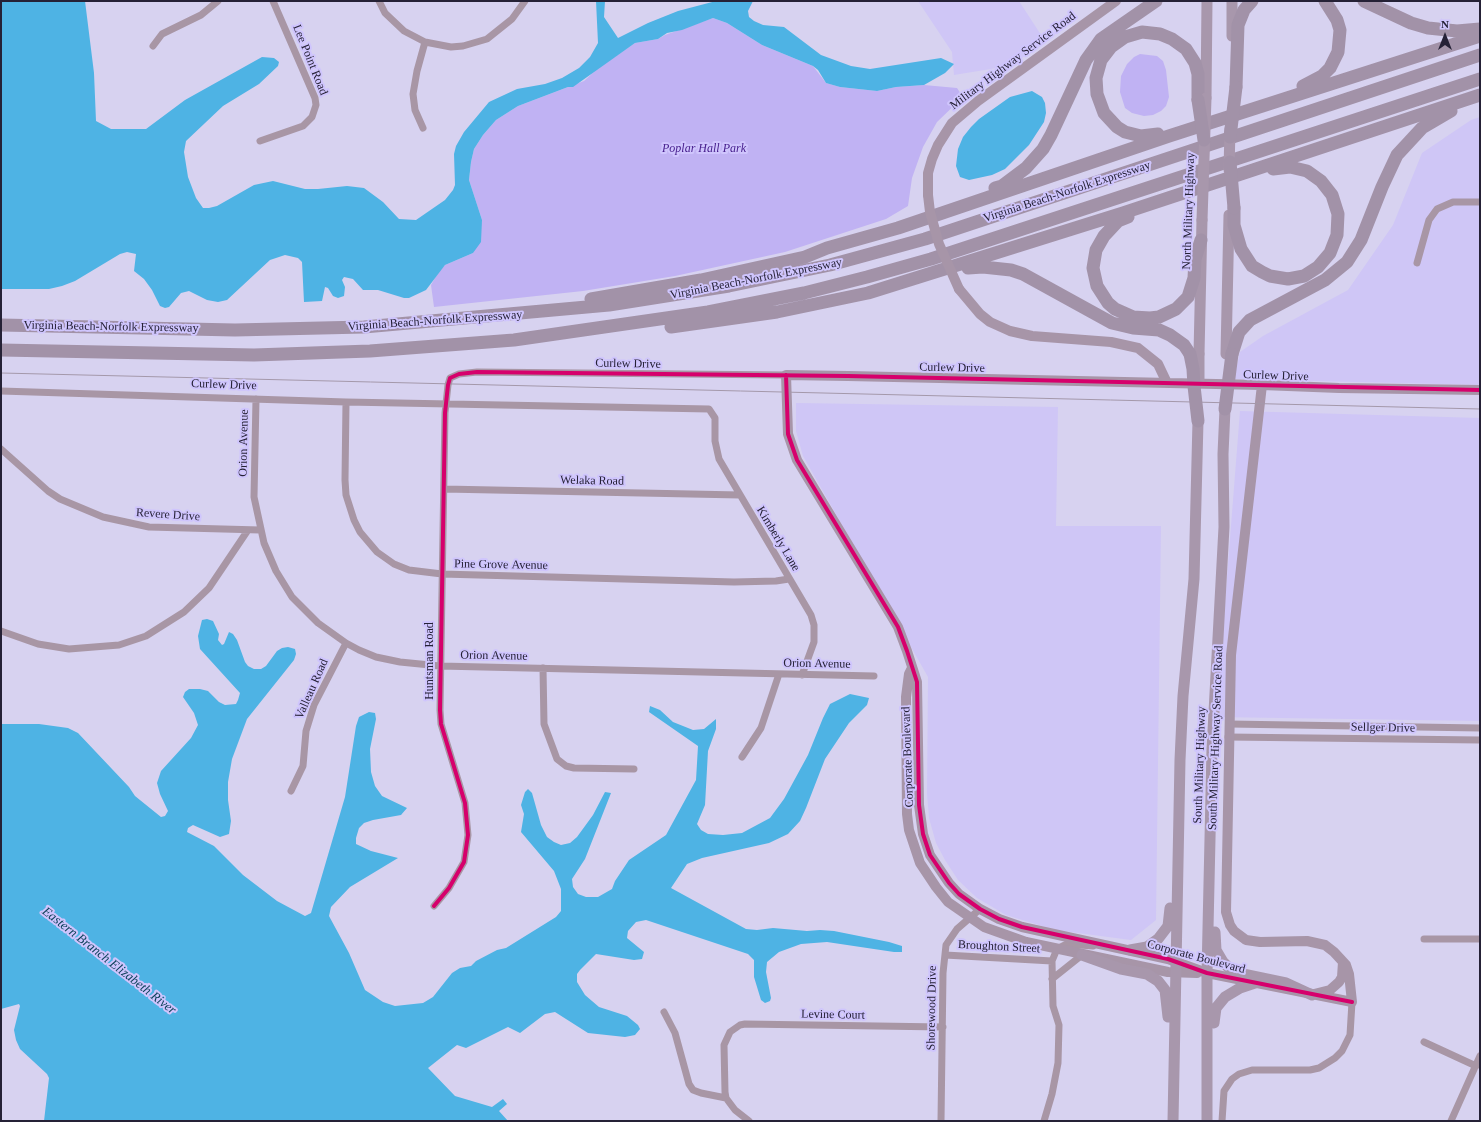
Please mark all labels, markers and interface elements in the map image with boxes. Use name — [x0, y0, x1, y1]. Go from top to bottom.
street label: Military Highway Service Road — [947, 9, 1079, 113]
north arrow — [1425, 16, 1465, 56]
text: N — [1441, 18, 1449, 30]
street label: Lee Point Road — [289, 23, 331, 97]
park label: Poplar Hall Park — [662, 142, 746, 156]
street label: North Military Highway — [1180, 152, 1198, 270]
street label: Virginia Beach-Norfolk Expressway — [982, 158, 1152, 226]
street label: Virginia Beach-Norfolk Expressway — [669, 255, 843, 303]
street label: Virginia Beach-Norfolk Expressway — [347, 308, 523, 334]
street label: Virginia Beach-Norfolk Expressway — [23, 318, 199, 336]
street label: Curlew Drive — [595, 356, 661, 372]
street label: Curlew Drive — [919, 360, 985, 376]
street label: Curlew Drive — [1243, 368, 1309, 384]
street label: Curlew Drive — [191, 377, 257, 393]
street label: Orion Avenue — [236, 409, 252, 477]
street label: Welaka Road — [560, 473, 624, 489]
street label: Kimberly Lane — [753, 504, 803, 574]
street label: Revere Drive — [135, 506, 201, 524]
street label: Pine Grove Avenue — [454, 557, 548, 573]
street label: Huntsman Road — [423, 622, 437, 700]
street label: South Military Highway Service Road — [1206, 645, 1226, 831]
street label: Orion Avenue — [460, 648, 528, 664]
street label: Orion Avenue — [783, 656, 851, 672]
street label: Valleau Road — [292, 657, 332, 721]
street label: Corporate Boulevard — [899, 706, 917, 808]
street label: South Military Highway — [1191, 706, 1209, 824]
street label: Sellger Drive — [1351, 720, 1415, 736]
water label: Eastern Branch Elizabeth River — [39, 904, 179, 1018]
street label: Corporate Boulevard — [1145, 937, 1247, 977]
street label: Broughton Street — [958, 938, 1040, 956]
street label: Shorewood Drive — [924, 965, 940, 1051]
street label: Levine Court — [801, 1007, 865, 1023]

